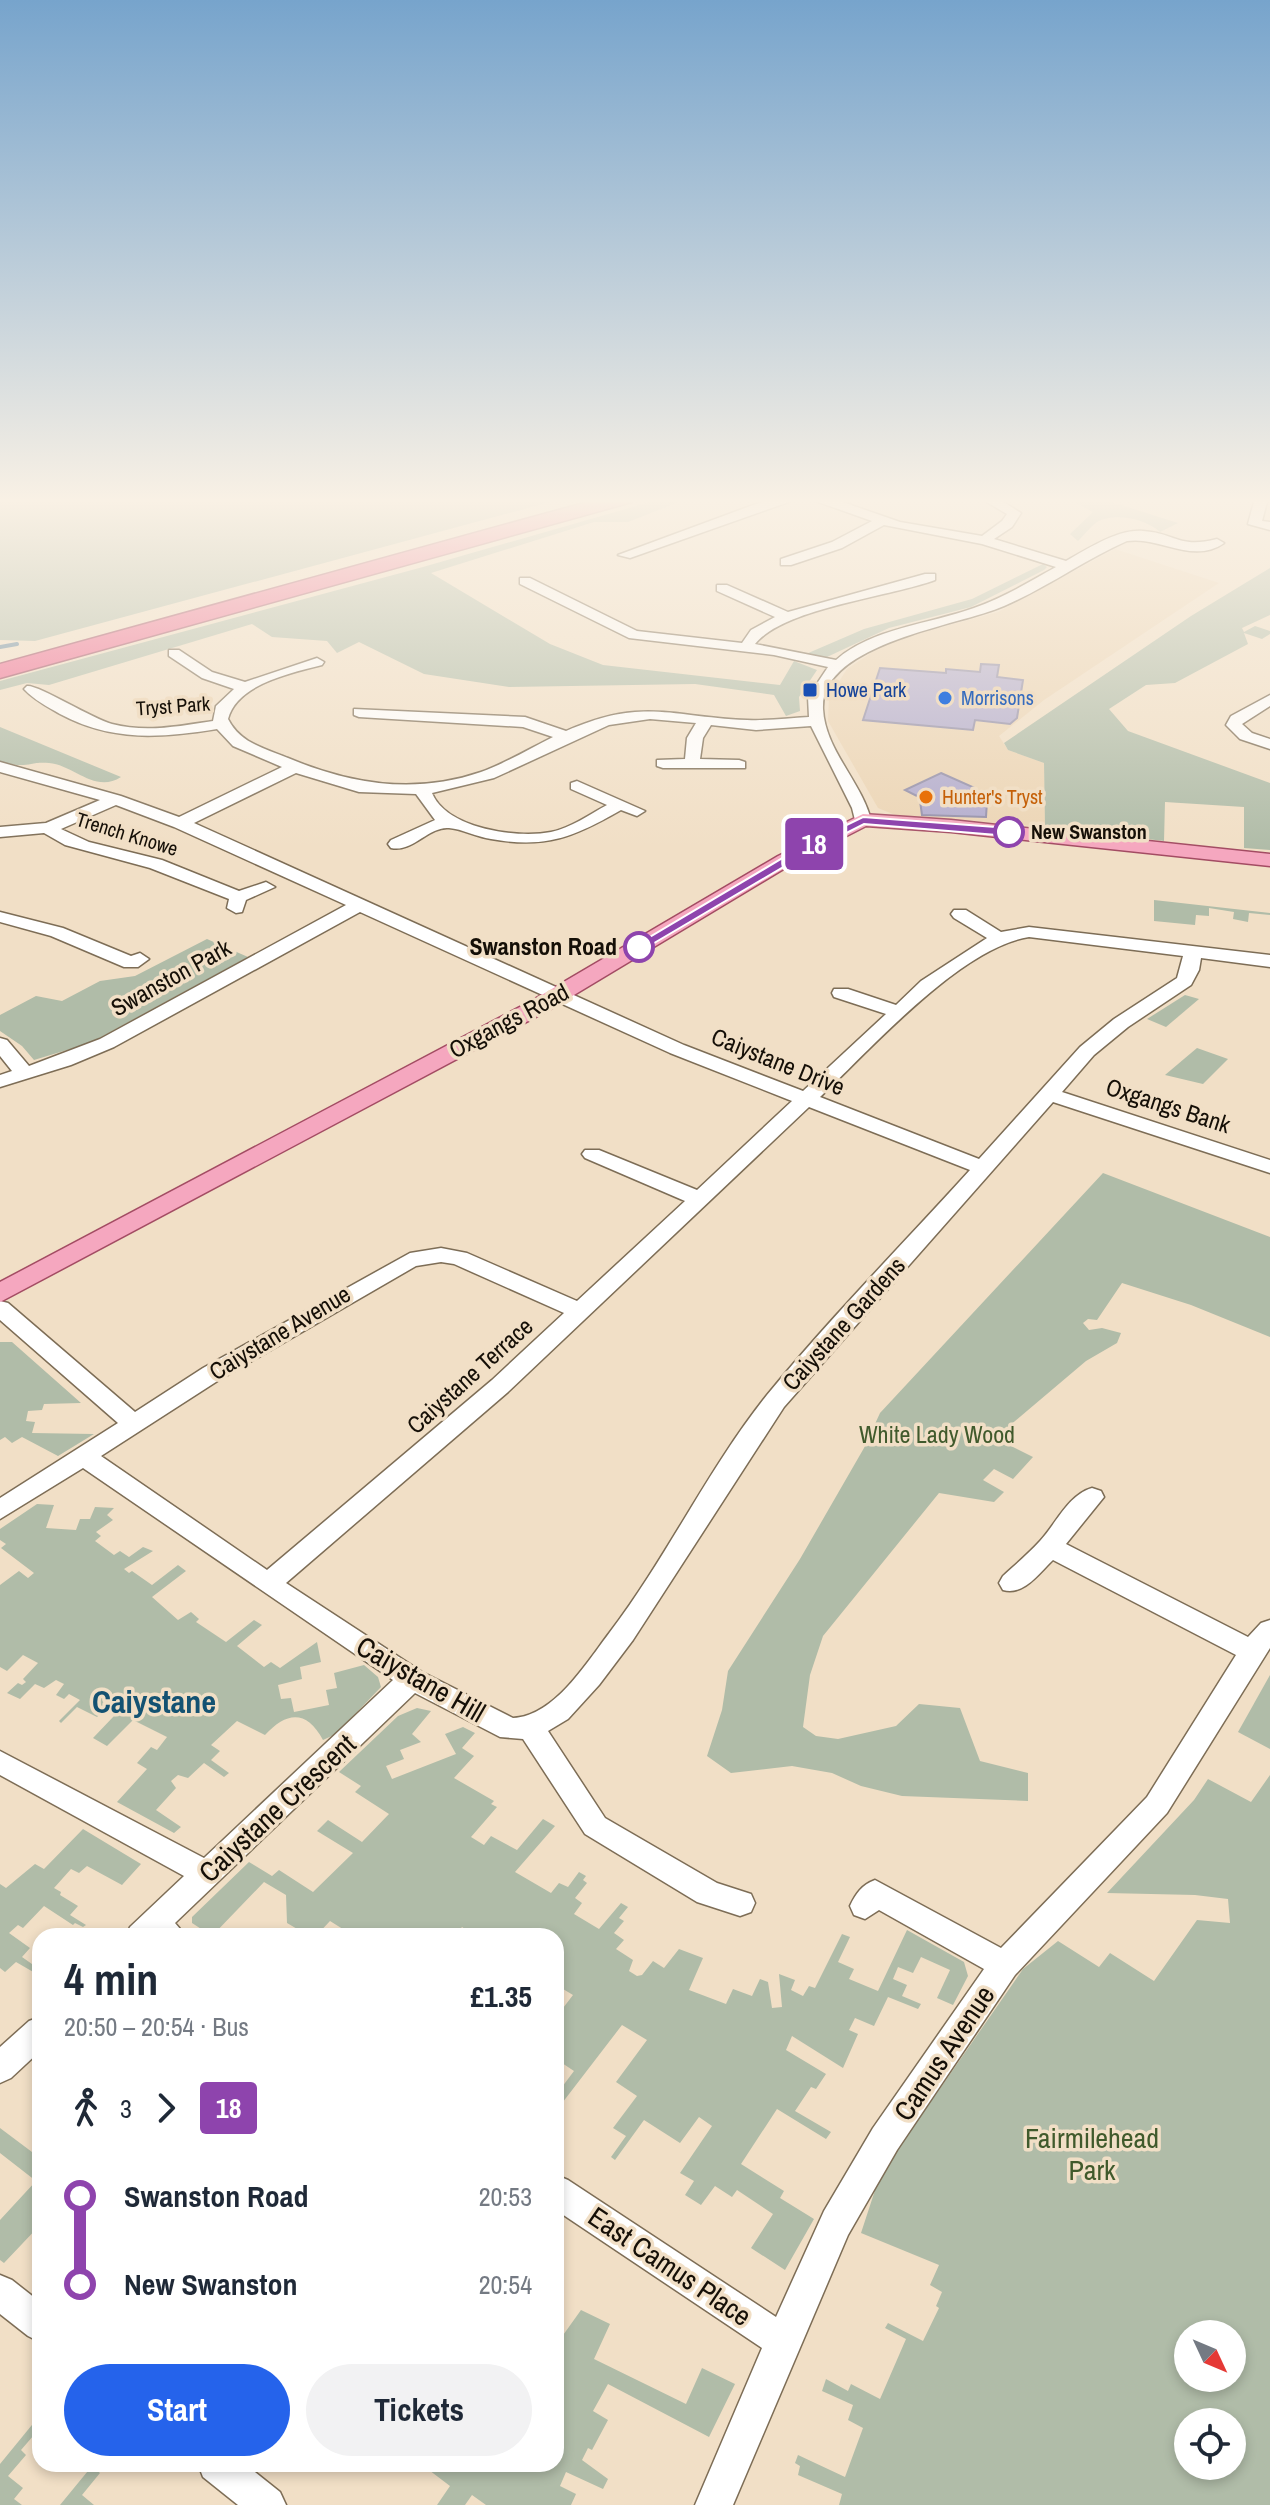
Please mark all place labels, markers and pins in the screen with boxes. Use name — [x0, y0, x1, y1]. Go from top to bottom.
place label: Howe Park — [826, 676, 907, 703]
marker: Howe Park — [801, 681, 819, 699]
place label: Morrisons — [961, 684, 1034, 711]
marker: Morrisons — [936, 689, 954, 707]
place label: Hunter's Tryst — [942, 783, 1043, 810]
marker: Hunter's Tryst — [917, 788, 935, 806]
marker: New Swanston — [994, 817, 1024, 847]
place label: New Swanston — [1031, 818, 1147, 845]
place label: Swanston Road — [469, 930, 617, 962]
marker: Swanston Road — [624, 932, 654, 962]

